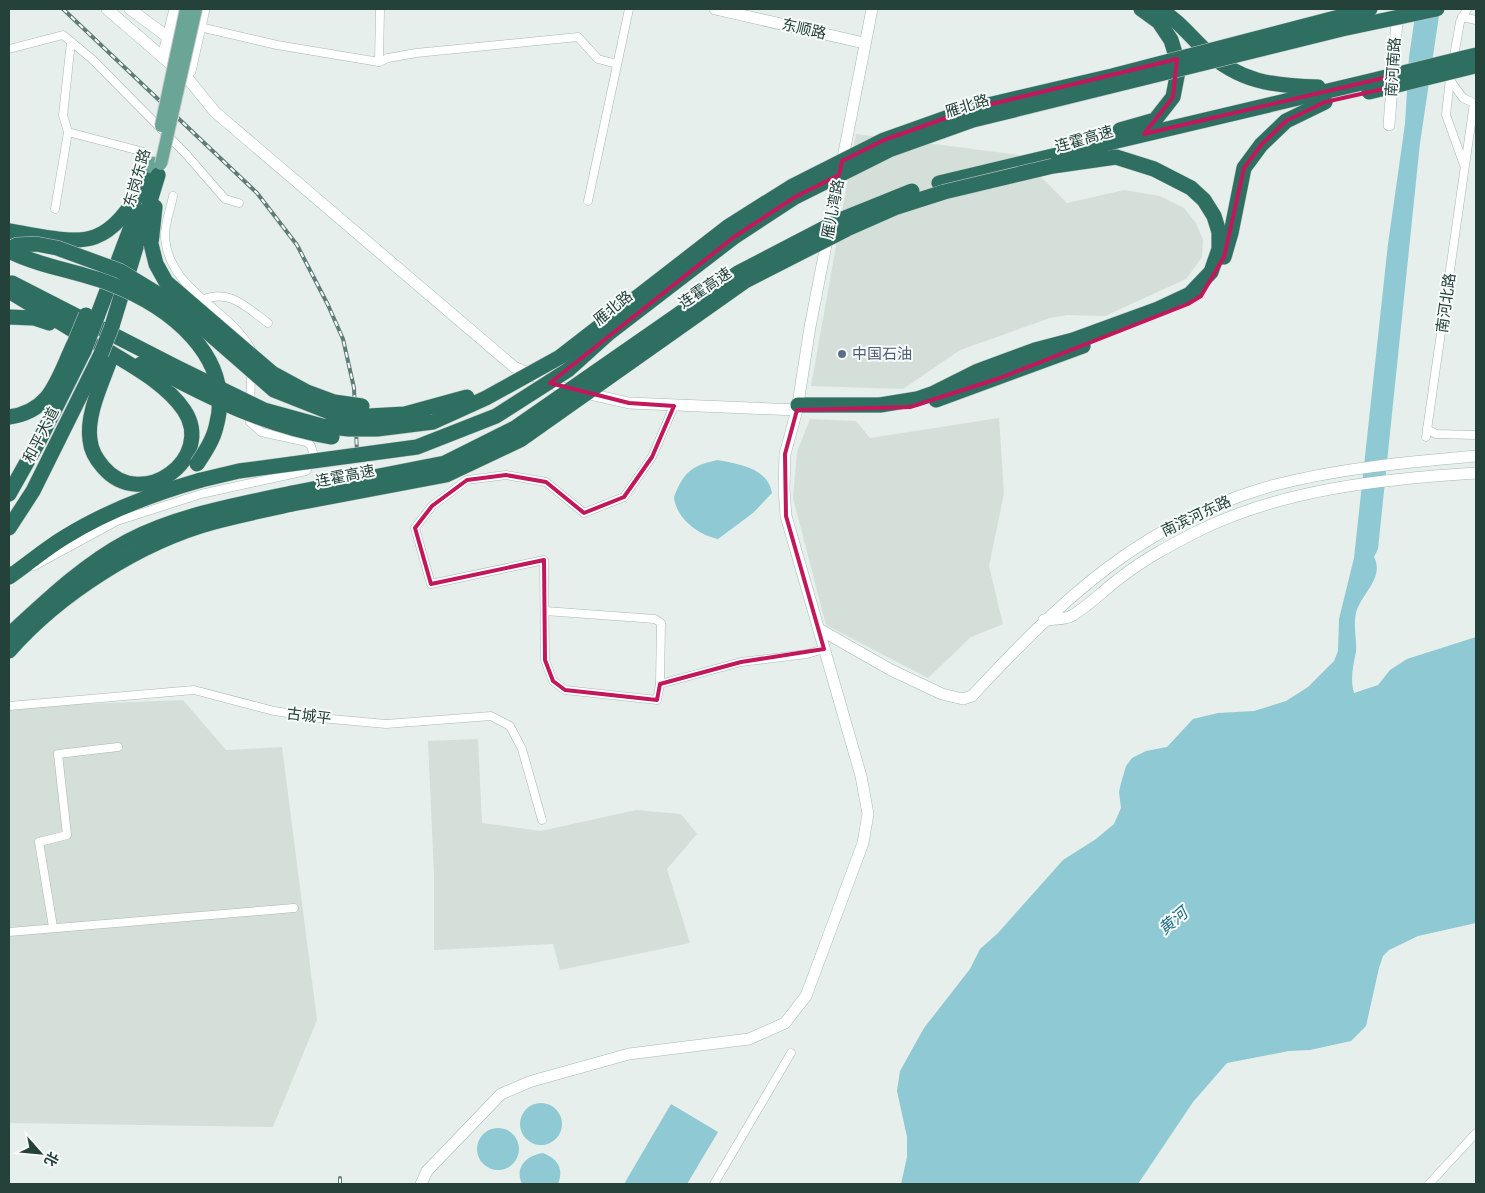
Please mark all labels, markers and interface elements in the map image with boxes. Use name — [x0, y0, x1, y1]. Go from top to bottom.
street label: 东顺路 — [780, 13, 828, 45]
street label: 南河南路 — [1380, 36, 1406, 98]
street label: 雁北路 — [942, 89, 992, 123]
street label: 连霍高速 — [1052, 120, 1116, 158]
street label: 东岗东路 — [118, 146, 156, 210]
street label: 雁儿湾路 — [816, 177, 850, 241]
street label: 连霍高速 — [674, 262, 736, 314]
street label: 南河北路 — [1431, 272, 1461, 334]
street label: 雁北路 — [589, 285, 637, 331]
place label: 中国石油 — [852, 343, 912, 365]
marker: 中国石油 — [836, 348, 848, 360]
street label: 和平大道 — [18, 403, 64, 467]
street label: 连霍高速 — [313, 459, 377, 493]
street label: 南滨河东路 — [1157, 490, 1235, 542]
street label: 古城平 — [285, 702, 333, 730]
water label: 黄河 — [1153, 900, 1195, 940]
north arrow — [15, 1128, 65, 1178]
text: 北 — [39, 1148, 64, 1170]

